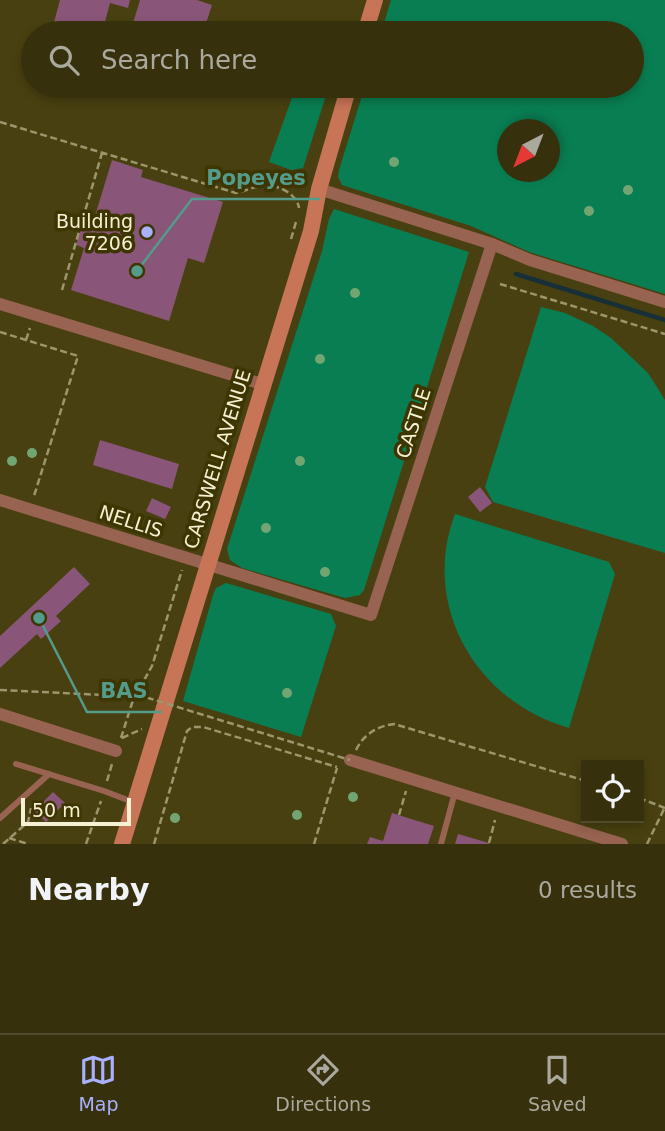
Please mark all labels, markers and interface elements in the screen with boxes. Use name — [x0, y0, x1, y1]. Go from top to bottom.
search box — [21, 21, 644, 98]
icon: search — [45, 41, 83, 79]
text: Search here — [101, 45, 257, 75]
north arrow — [497, 119, 560, 182]
callout: Popeyes — [192, 157, 320, 199]
text: Popeyes — [206, 166, 306, 190]
place label: Building 7206 — [56, 210, 133, 254]
marker: Building 7206 — [139, 224, 155, 240]
street label: CARSWELL AVENUE — [179, 367, 255, 551]
street label: CASTLE — [391, 385, 435, 461]
street label: NELLIS — [97, 500, 165, 542]
callout: BAS — [87, 670, 162, 712]
text: BAS — [100, 679, 148, 703]
map controls — [581, 760, 644, 823]
button: locate — [581, 760, 644, 823]
scale bar — [21, 795, 131, 827]
text: 50 m — [32, 799, 81, 821]
text: Nearby — [28, 872, 150, 907]
text: 0 results — [538, 877, 637, 903]
tab: Map — [78, 1051, 119, 1115]
tab: Directions — [275, 1051, 371, 1115]
tab: Saved — [528, 1051, 587, 1115]

